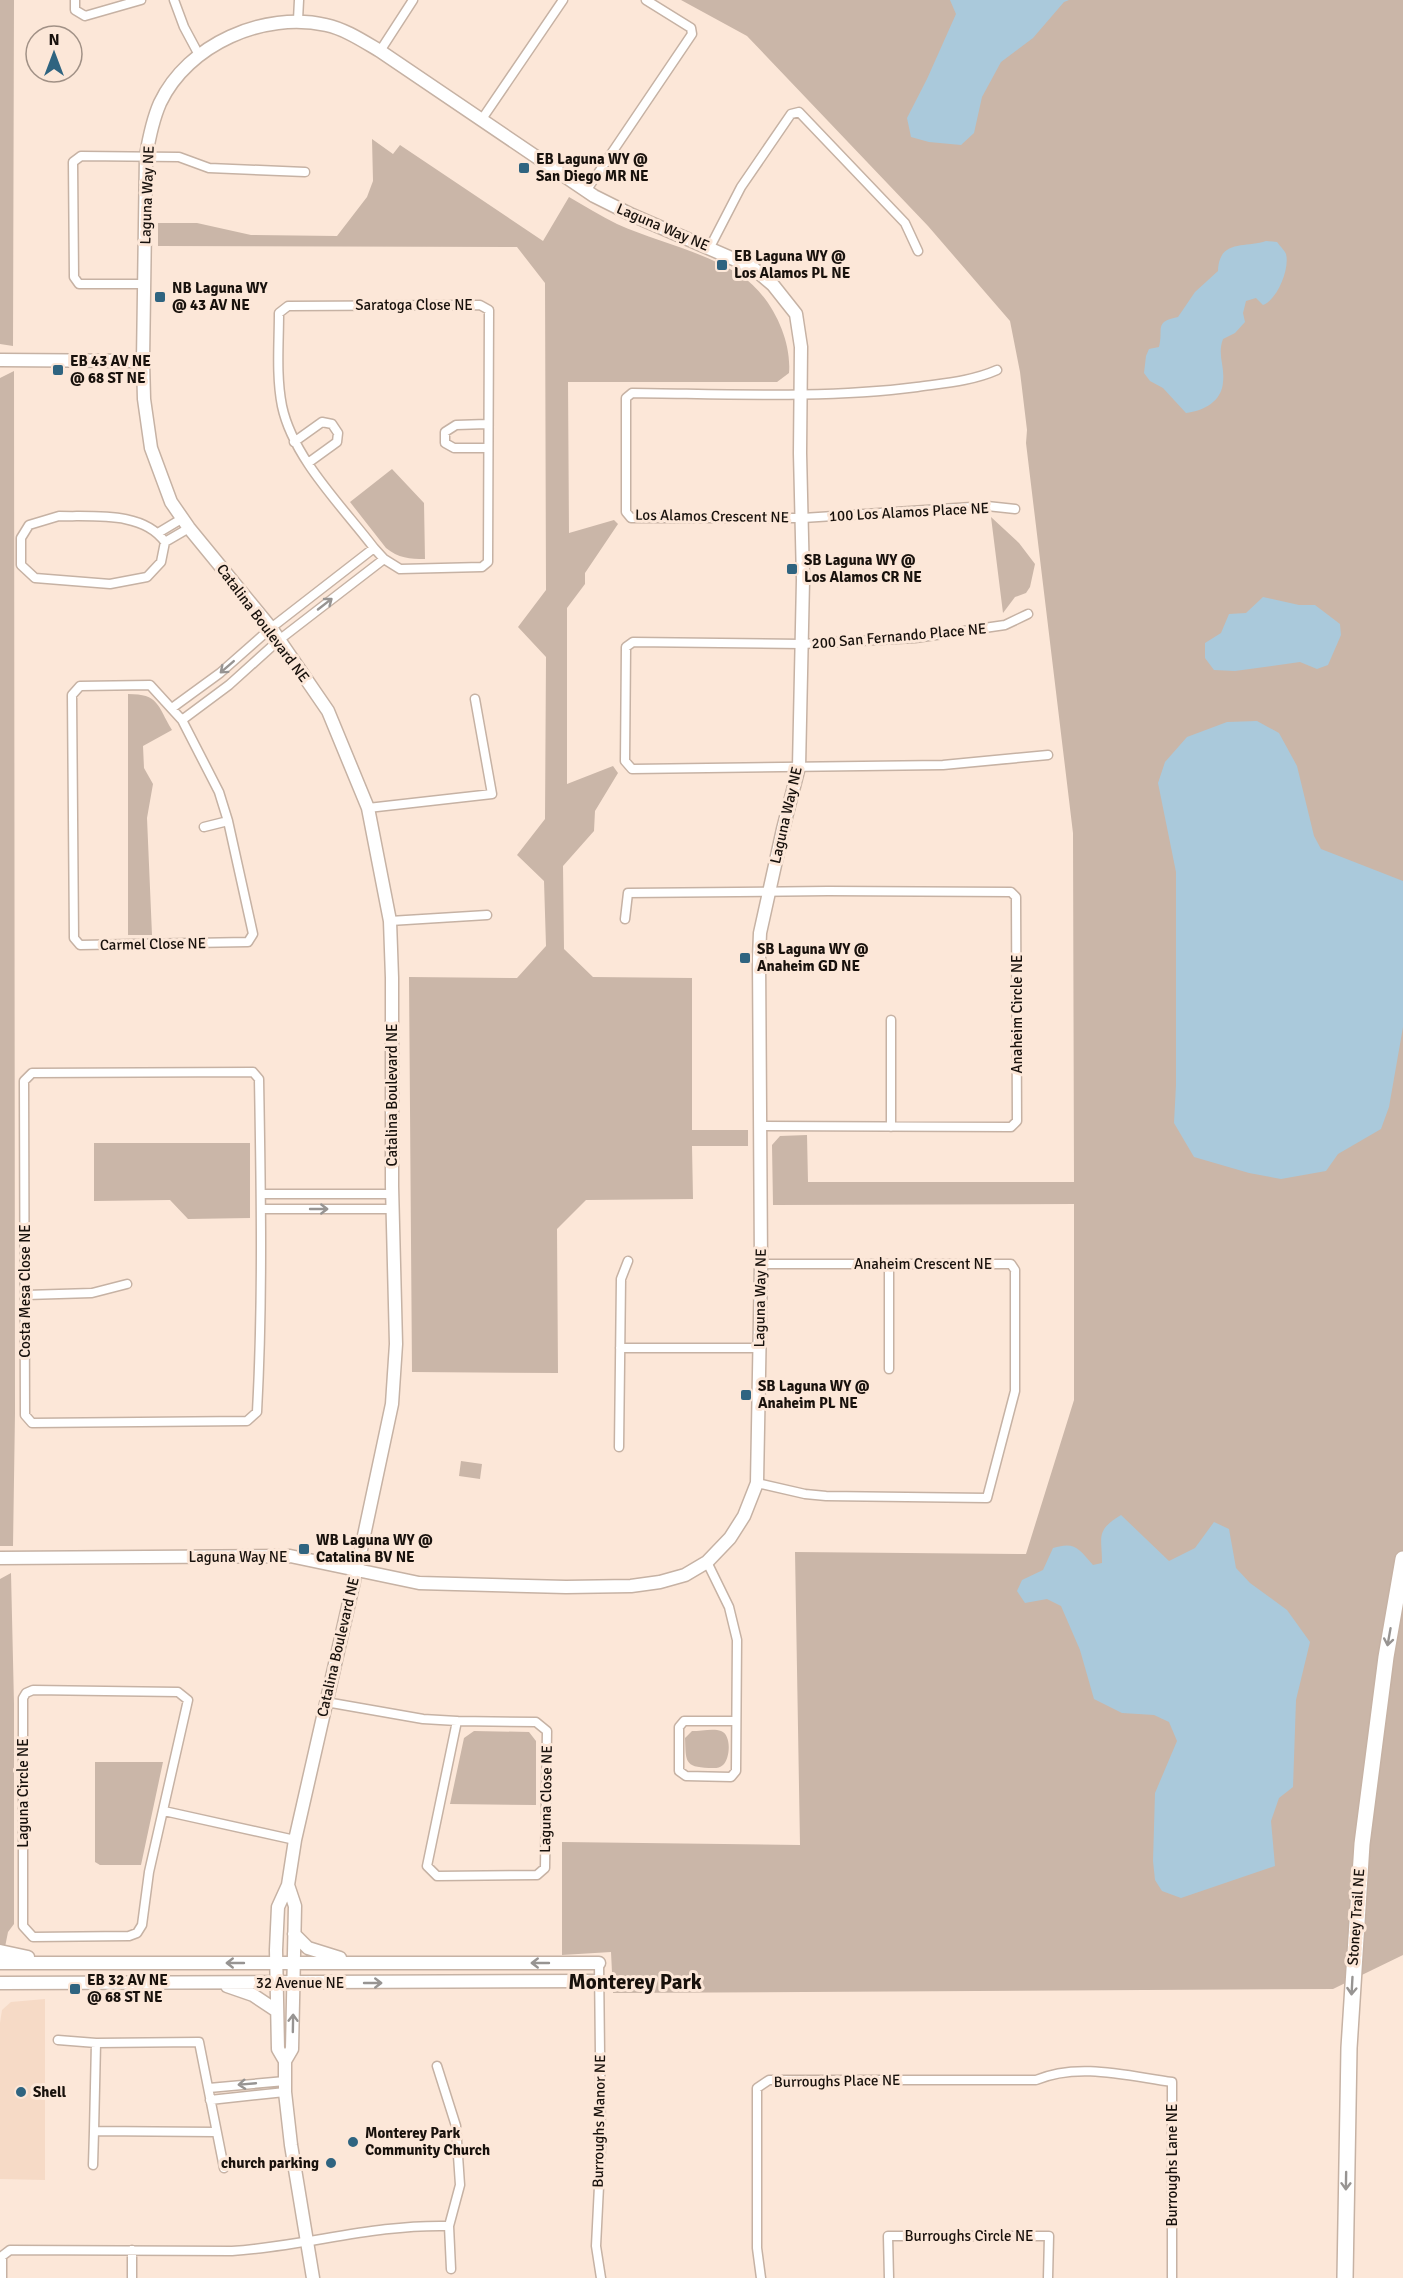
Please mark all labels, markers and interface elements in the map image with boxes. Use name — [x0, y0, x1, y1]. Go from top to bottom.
north arrow — [24, 24, 84, 84]
text: N — [48, 30, 60, 50]
street label: Laguna Way NE — [136, 145, 158, 245]
place label: EB Laguna WY @ San Diego MR NE — [536, 150, 649, 185]
marker: EB Laguna WY @ San Diego MR NE — [517, 161, 531, 175]
street label: Laguna Way NE — [614, 199, 712, 255]
place label: EB Laguna WY @ Los Alamos PL NE — [734, 247, 851, 282]
marker: EB Laguna WY @ Los Alamos PL NE — [715, 258, 729, 272]
place label: NB Laguna WY @ 43 AV NE — [172, 279, 268, 314]
marker: NB Laguna WY @ 43 AV NE — [153, 290, 167, 304]
street label: Saratoga Close NE — [355, 296, 473, 314]
place label: EB 43 AV NE @ 68 ST NE — [70, 352, 151, 387]
marker: EB 43 AV NE @ 68 ST NE — [51, 363, 65, 377]
street label: 100 Los Alamos Place NE — [828, 499, 990, 525]
street label: Los Alamos Crescent NE — [635, 506, 789, 526]
place label: SB Laguna WY @ Los Alamos CR NE — [804, 551, 922, 586]
street label: Catalina Boulevard NE — [213, 560, 313, 686]
marker: SB Laguna WY @ Los Alamos CR NE — [785, 562, 799, 576]
one-way arrow — [317, 598, 333, 611]
street label: 200 San Fernando Place NE — [811, 619, 987, 653]
one-way arrow — [219, 660, 235, 673]
street label: Laguna Way NE — [766, 765, 806, 865]
street label: Carmel Close NE — [100, 934, 206, 954]
place label: SB Laguna WY @ Anaheim GD NE — [757, 940, 869, 975]
marker: SB Laguna WY @ Anaheim GD NE — [738, 951, 752, 965]
street label: Anaheim Circle NE — [1008, 954, 1026, 1074]
street label: Catalina Boulevard NE — [383, 1023, 401, 1167]
one-way arrow — [309, 1203, 329, 1215]
street label: Costa Mesa Close NE — [16, 1224, 34, 1358]
street label: Laguna Way NE — [750, 1248, 770, 1348]
street label: Anaheim Crescent NE — [854, 1255, 992, 1273]
place label: SB Laguna WY @ Anaheim PL NE — [758, 1377, 870, 1412]
marker: SB Laguna WY @ Anaheim PL NE — [739, 1388, 753, 1402]
place label: WB Laguna WY @ Catalina BV NE — [316, 1531, 433, 1566]
marker: WB Laguna WY @ Catalina BV NE — [297, 1542, 311, 1556]
street label: Laguna Way NE — [188, 1548, 288, 1566]
street label: Catalina Boulevard NE — [313, 1575, 363, 1719]
one-way arrow — [1383, 1627, 1394, 1647]
street label: Laguna Circle NE — [14, 1738, 32, 1848]
street label: Laguna Close NE — [536, 1745, 556, 1853]
street label: Stoney Trail NE — [1344, 1868, 1368, 1966]
one-way arrow — [225, 1957, 245, 1969]
one-way arrow — [531, 1957, 551, 1969]
district label: Monterey Park — [568, 1969, 702, 1995]
place label: EB 32 AV NE @ 68 ST NE — [87, 1971, 168, 2006]
street label: 32 Avenue NE — [256, 1974, 344, 1992]
one-way arrow — [1346, 1976, 1357, 1996]
one-way arrow — [362, 1977, 382, 1989]
marker: EB 32 AV NE @ 68 ST NE — [68, 1982, 82, 1996]
one-way arrow — [287, 2013, 299, 2033]
street label: Burroughs Manor NE — [589, 2054, 609, 2188]
street label: Burroughs Place NE — [773, 2071, 901, 2091]
one-way arrow — [237, 2079, 257, 2090]
place label: Shell — [33, 2083, 66, 2101]
marker: Shell — [14, 2085, 28, 2099]
street label: Burroughs Lane NE — [1163, 2104, 1181, 2226]
place label: Monterey Park Community Church — [365, 2124, 490, 2159]
marker: Monterey Park Community Church — [346, 2135, 360, 2149]
place label: church parking — [221, 2154, 319, 2172]
marker: church parking — [324, 2156, 338, 2170]
one-way arrow — [1340, 2171, 1352, 2191]
street label: Burroughs Circle NE — [904, 2227, 1034, 2245]

